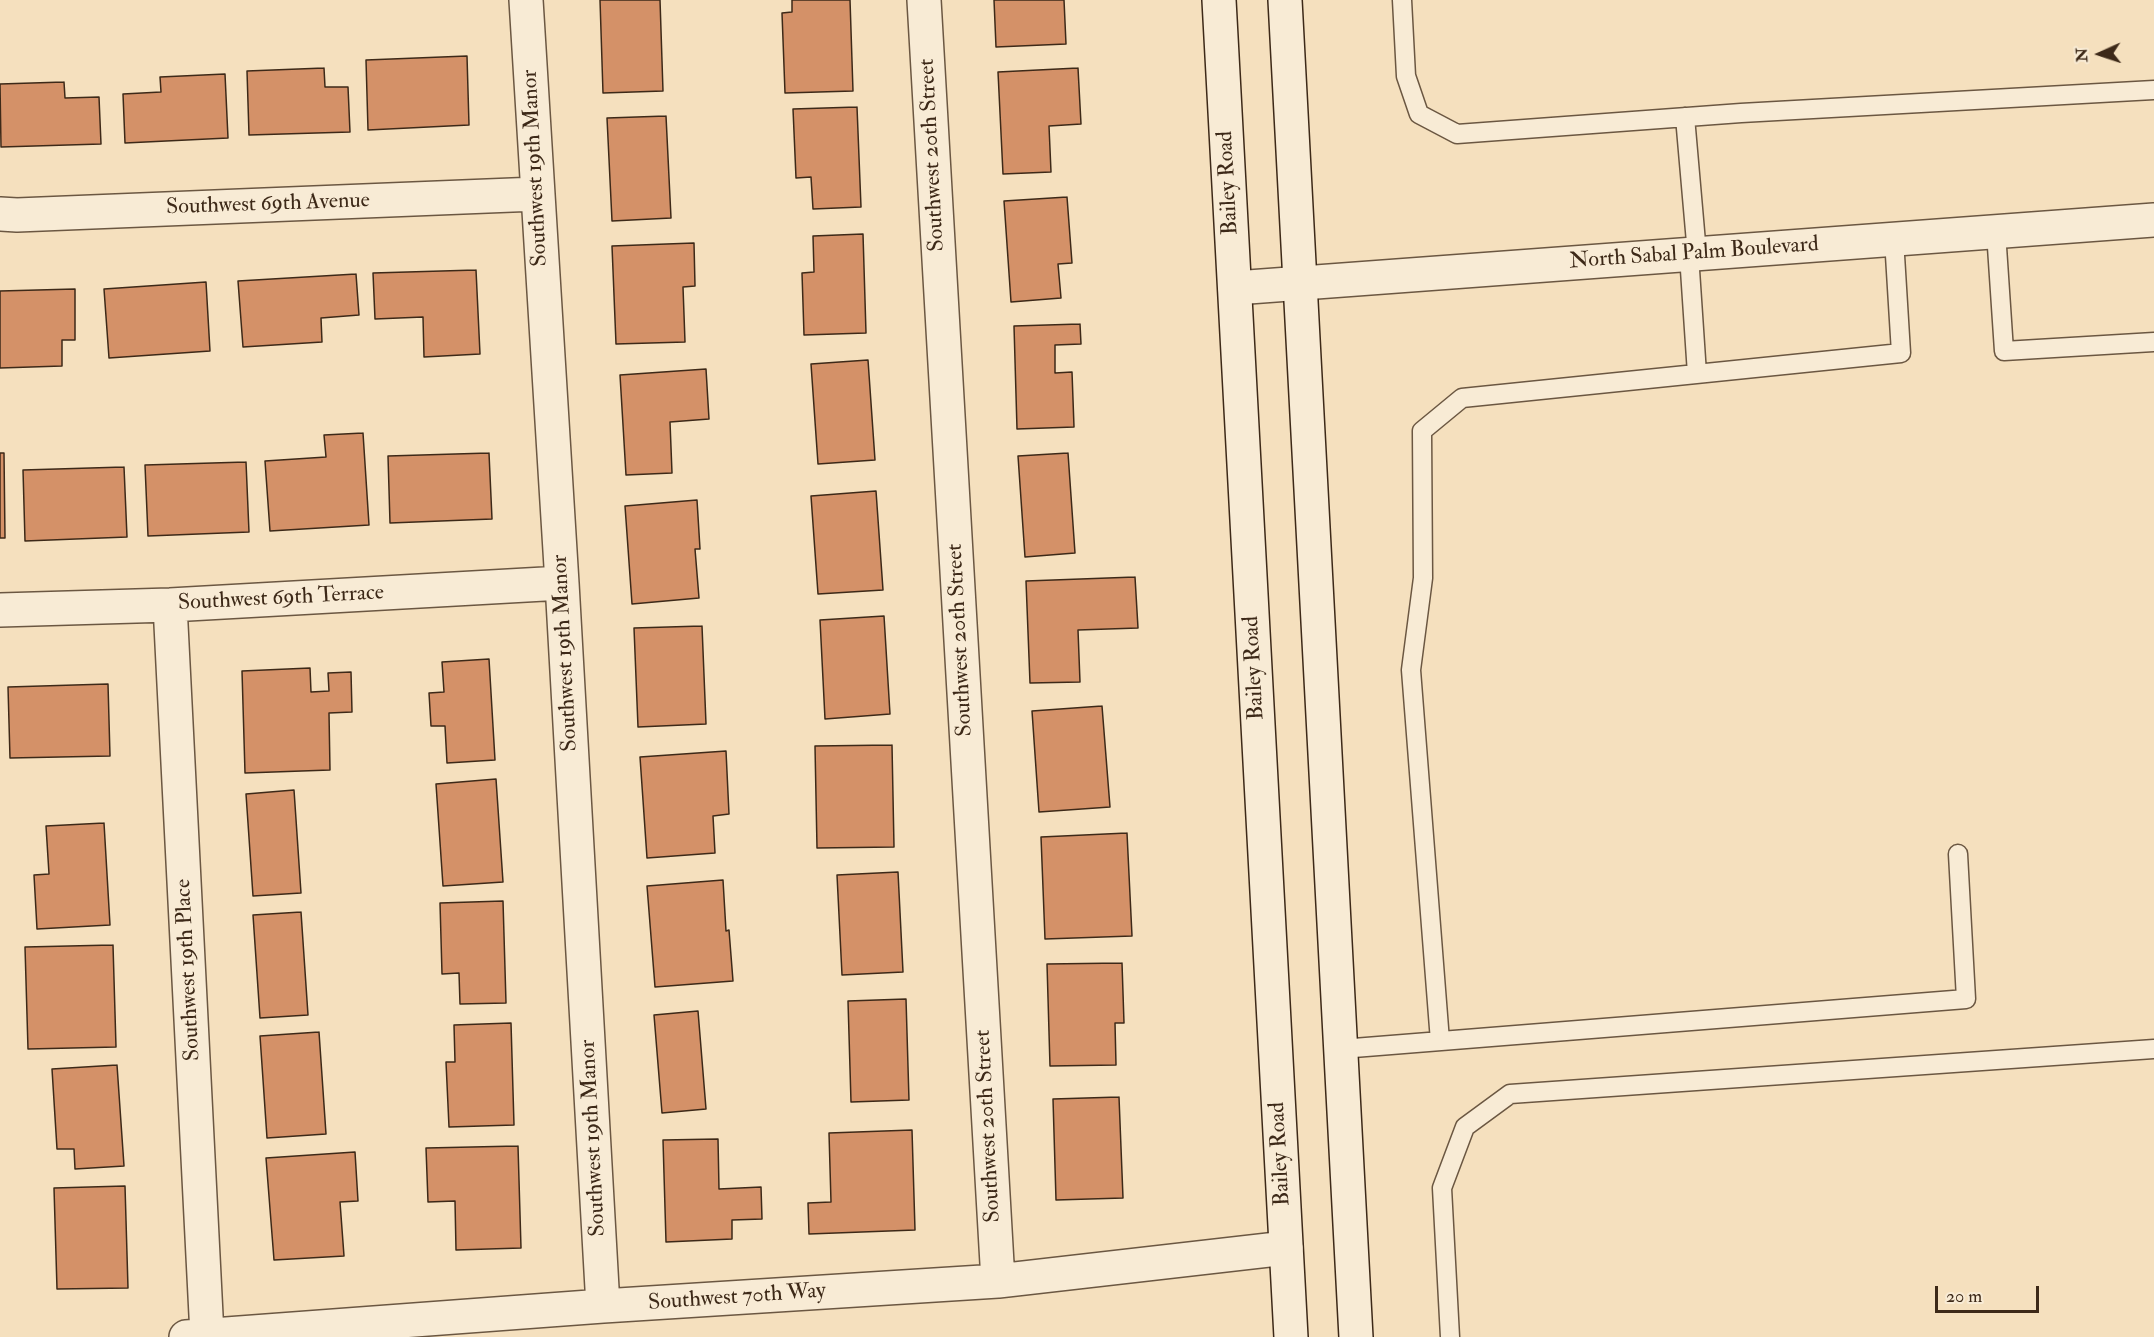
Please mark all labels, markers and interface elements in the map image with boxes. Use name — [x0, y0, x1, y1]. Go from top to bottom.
north arrow — [2070, 24, 2130, 84]
text: N — [2072, 47, 2092, 63]
street label: Southwest 20th Street — [915, 58, 951, 252]
street label: Southwest 19th Manor — [518, 69, 554, 267]
street label: Bailey Road — [1213, 130, 1245, 236]
street label: Southwest 69th Avenue — [166, 188, 370, 222]
street label: North Sabal Palm Boulevard — [1568, 232, 1820, 276]
street label: Southwest 20th Street — [943, 543, 979, 737]
street label: Southwest 19th Manor — [548, 554, 584, 752]
street label: Southwest 69th Terrace — [177, 580, 385, 618]
street label: Bailey Road — [1239, 615, 1271, 721]
street label: Southwest 19th Place — [171, 878, 207, 1062]
street label: Southwest 20th Street — [971, 1029, 1007, 1223]
street label: Southwest 19th Manor — [576, 1039, 612, 1237]
street label: Bailey Road — [1265, 1101, 1297, 1207]
scale bar — [1938, 1274, 2042, 1312]
street label: Southwest 70th Way — [647, 1279, 827, 1317]
text: 20 m — [1946, 1285, 1982, 1308]

